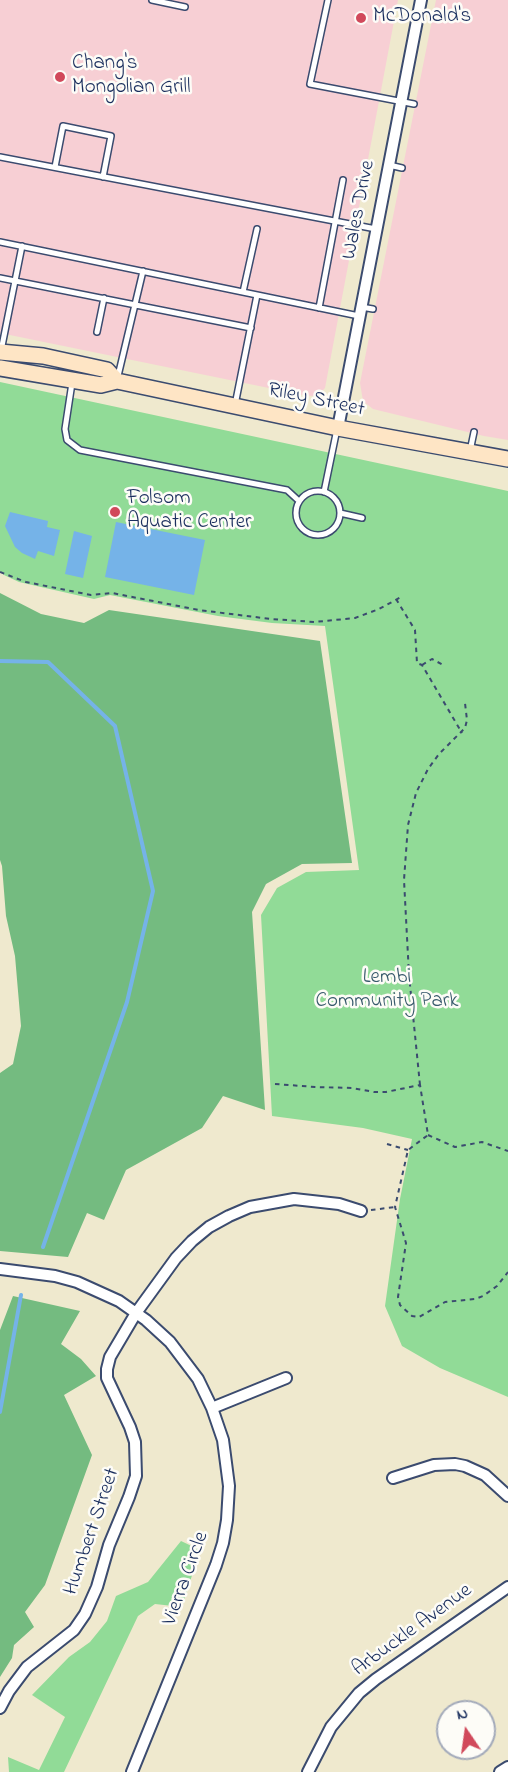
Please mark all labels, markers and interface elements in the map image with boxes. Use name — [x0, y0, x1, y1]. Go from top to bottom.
place label: McDonald's — [373, 5, 471, 31]
marker: McDonald's — [354, 11, 368, 25]
place label: Chang's Mongolian Grill — [72, 52, 191, 102]
marker: Chang's Mongolian Grill — [53, 70, 67, 84]
street label: Wales Drive — [338, 158, 382, 262]
street label: Riley Street — [265, 378, 367, 424]
place label: Folsom Aquatic Center — [127, 487, 252, 537]
marker: Folsom Aquatic Center — [108, 505, 122, 519]
park label: Lembi Community Park — [315, 966, 459, 1016]
street label: Humbert Street — [59, 1465, 127, 1599]
street label: Vierra Circle — [158, 1529, 216, 1629]
street label: Arbuckle Avenue — [348, 1579, 478, 1683]
north arrow — [436, 1700, 496, 1760]
text: N — [454, 1702, 470, 1727]

